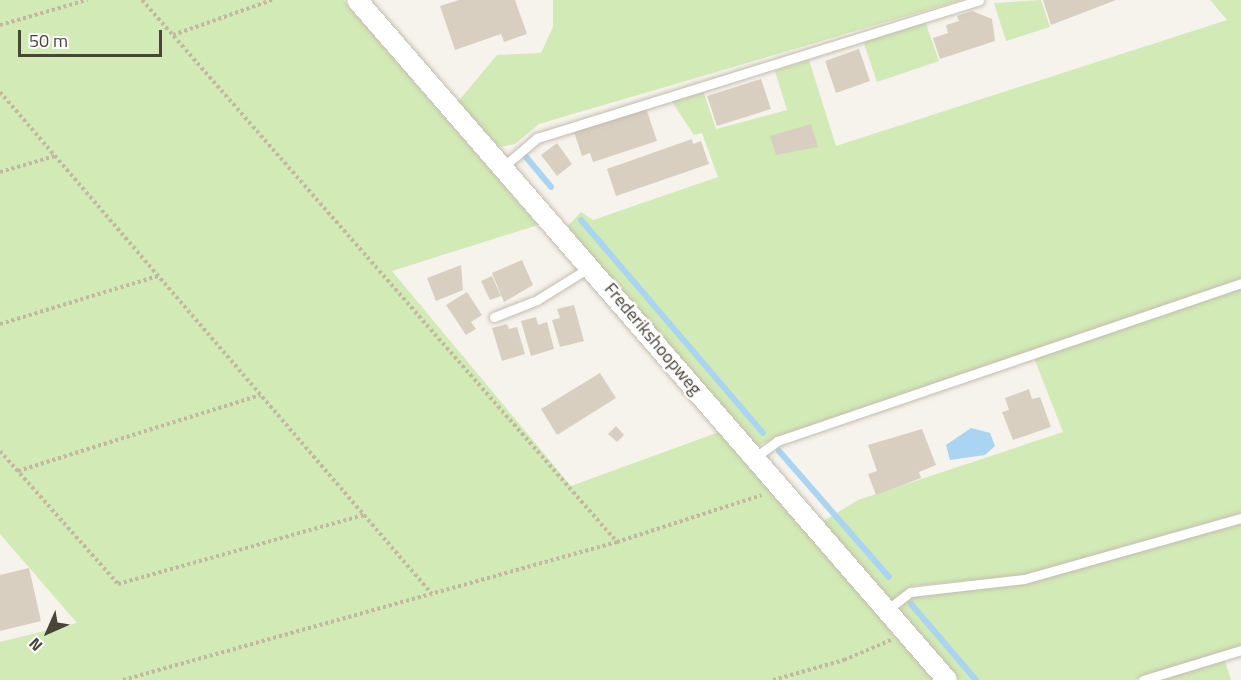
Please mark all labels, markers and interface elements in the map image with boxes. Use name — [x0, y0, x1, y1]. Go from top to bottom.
scale bar — [21, 18, 165, 56]
text: 50 m — [29, 27, 68, 54]
street label: Frederikshoopweg — [600, 278, 706, 400]
north arrow — [18, 602, 78, 662]
text: N — [23, 632, 48, 657]

